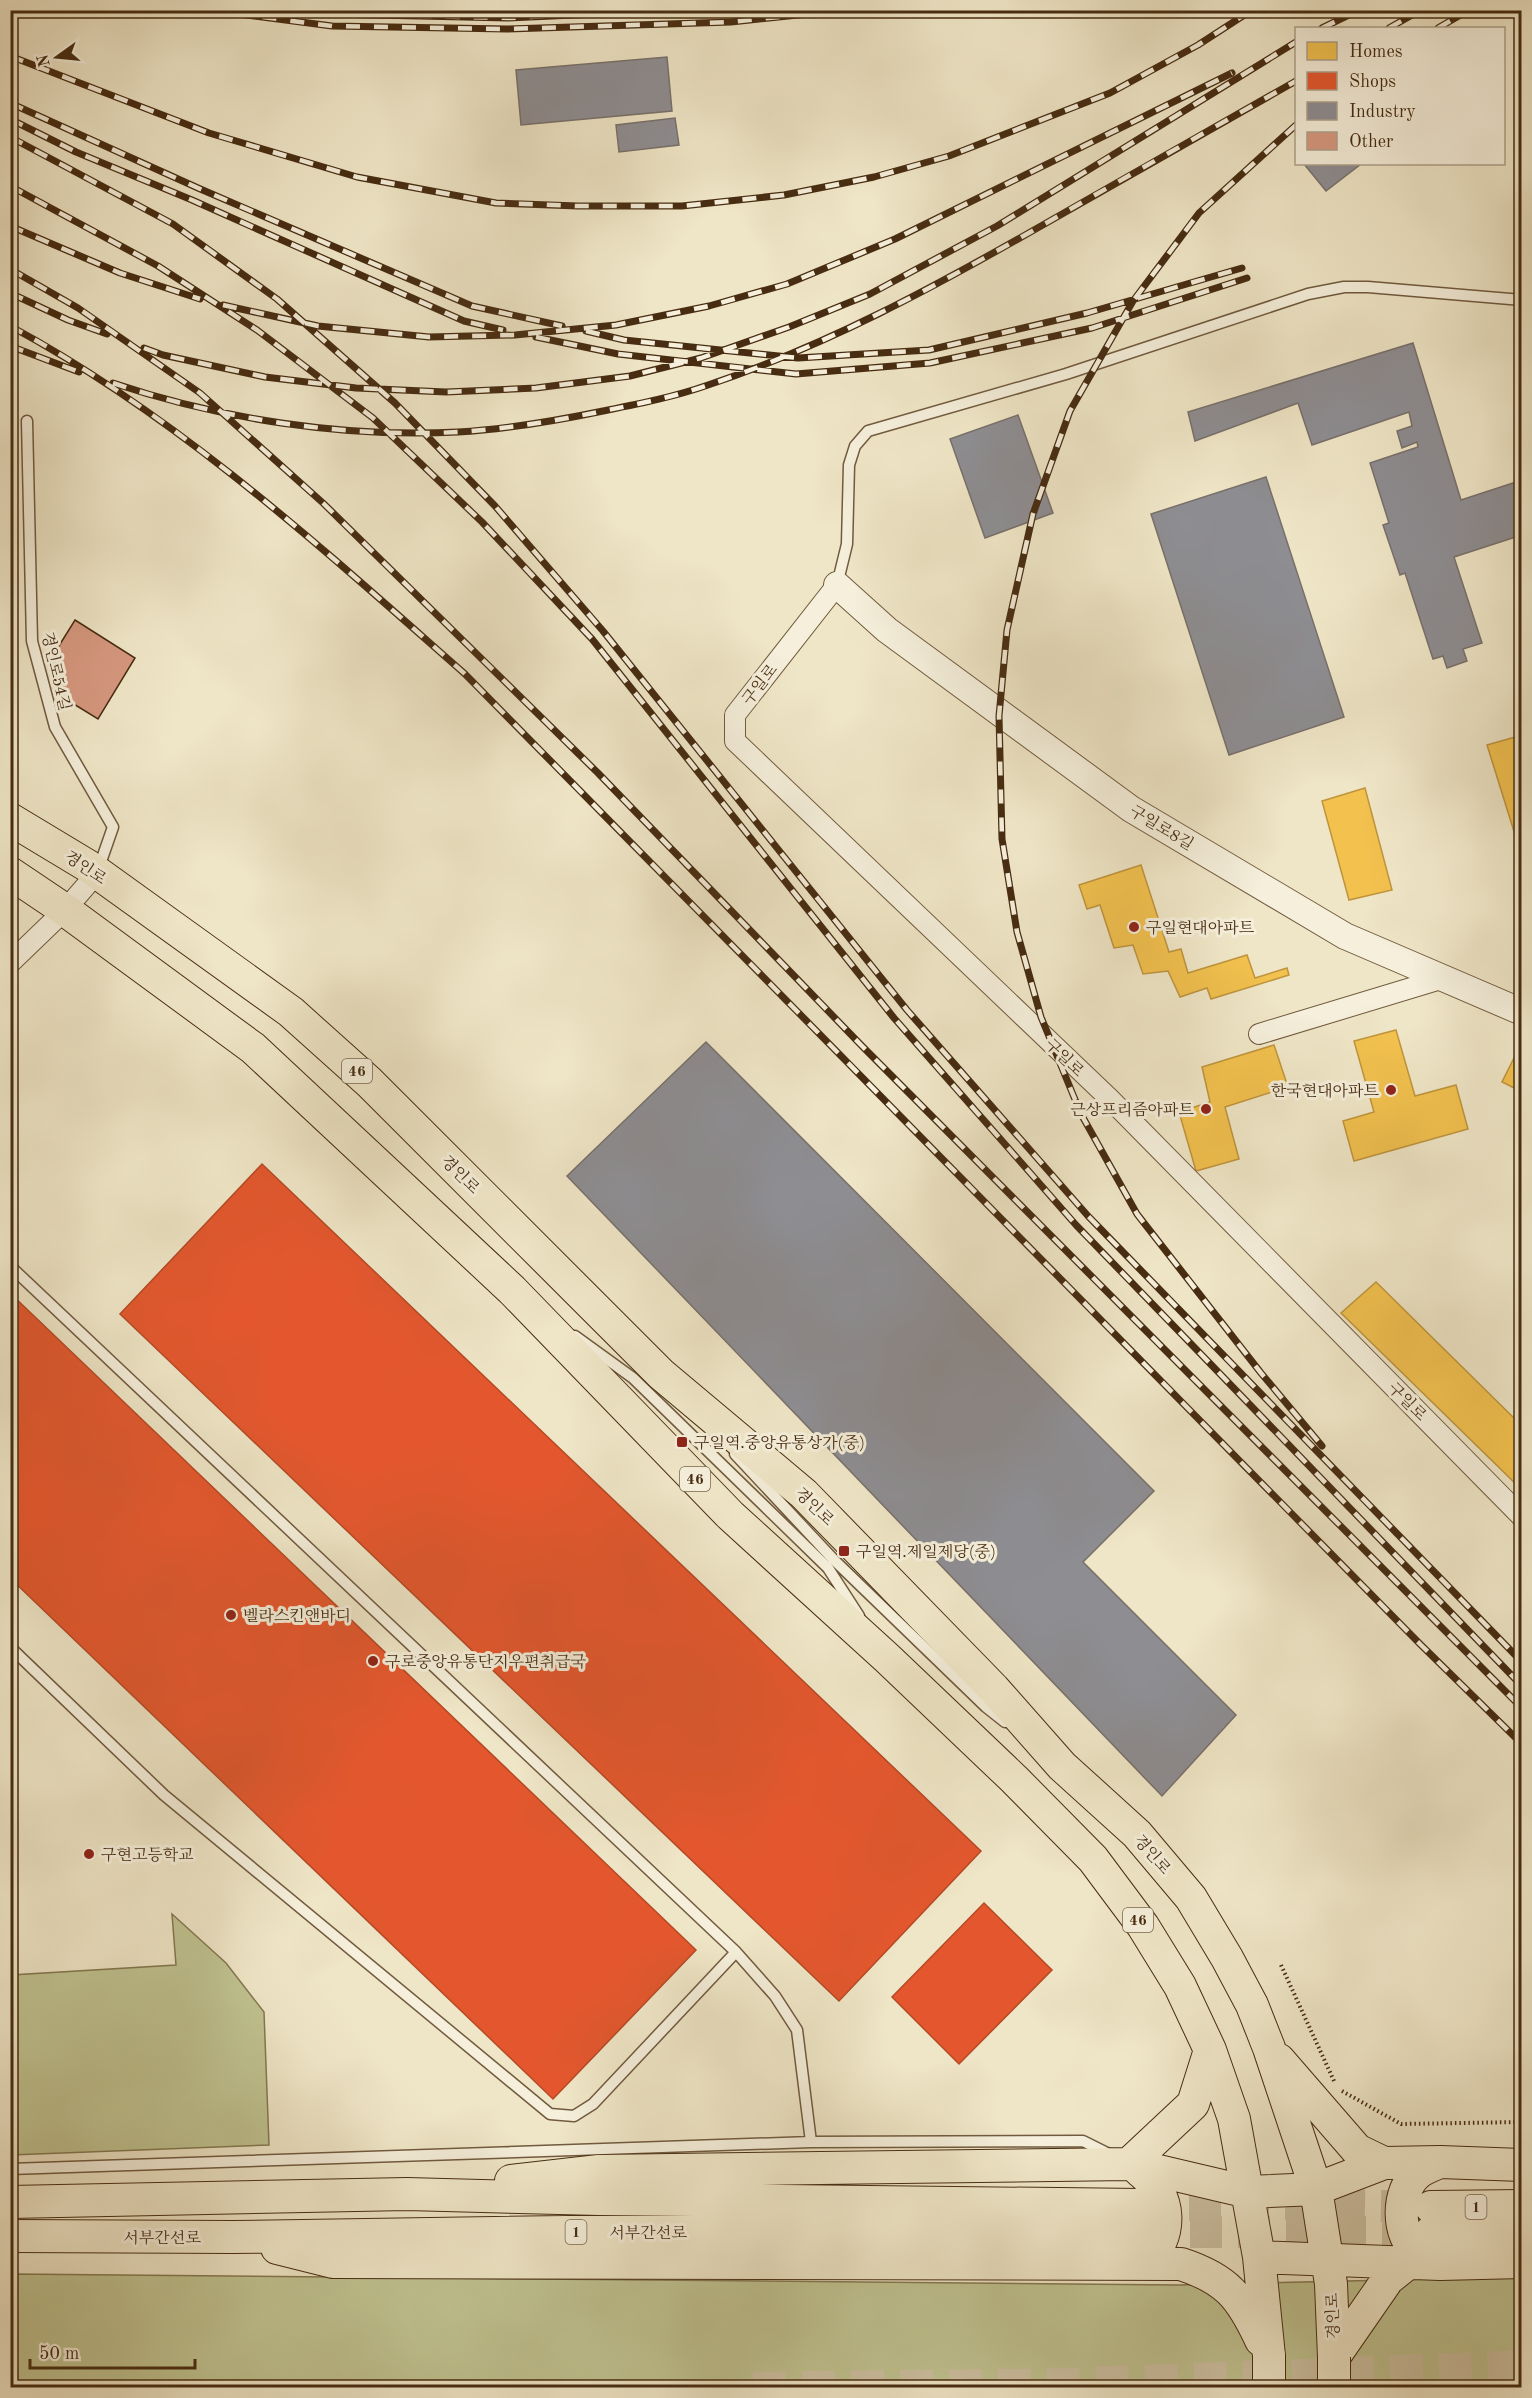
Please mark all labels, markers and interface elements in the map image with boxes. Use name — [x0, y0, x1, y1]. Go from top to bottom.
north arrow — [27, 27, 87, 87]
legend — [1295, 27, 1505, 165]
text: Homes — [1349, 43, 1403, 61]
text: N — [35, 52, 54, 68]
text: Shops — [1349, 73, 1396, 91]
text: Industry — [1349, 103, 1416, 121]
text: Other — [1349, 133, 1394, 151]
street label: 경인로54길 — [38, 630, 73, 712]
street label: 구일로 — [739, 661, 781, 708]
street label: 구일로8길 — [1126, 803, 1196, 854]
street label: 경인로 — [61, 848, 110, 889]
marker: 구일현대아파트 — [1127, 920, 1141, 934]
place label: 구일현대아파트 — [1146, 920, 1255, 937]
street label: 구일로 — [1041, 1036, 1087, 1081]
road number: 46 — [342, 1059, 372, 1083]
place label: 한국현대아파트 — [1271, 1083, 1380, 1100]
marker: 한국현대아파트 — [1384, 1083, 1398, 1097]
place label: 근상프리즘아파트 — [1070, 1102, 1195, 1119]
marker: 근상프리즘아파트 — [1199, 1102, 1213, 1116]
street label: 경인로 — [438, 1153, 483, 1198]
street label: 구일로 — [1385, 1380, 1430, 1425]
place label: 구일역.중앙유통상가(중) — [694, 1434, 865, 1452]
marker: 구일역.중앙유통상가(중) — [675, 1435, 689, 1449]
road number: 46 — [680, 1467, 710, 1491]
street label: 경인로 — [791, 1485, 837, 1530]
place label: 구일역.제일제당(중) — [856, 1543, 996, 1561]
marker: 구일역.제일제당(중) — [837, 1544, 851, 1558]
marker: 벨라스킨앤바디 — [224, 1608, 238, 1622]
place label: 벨라스킨앤바디 — [243, 1608, 351, 1625]
place label: 구로중앙유통단지우편취급국 — [385, 1653, 586, 1671]
marker: 구로중앙유통단지우편취급국 — [366, 1654, 380, 1668]
street label: 경인로 — [1130, 1832, 1174, 1878]
marker: 구현고등학교 — [82, 1847, 96, 1861]
place label: 구현고등학교 — [101, 1847, 194, 1864]
road number: 46 — [1123, 1908, 1153, 1932]
road number: 1 — [1466, 2195, 1486, 2219]
road number: 1 — [566, 2220, 586, 2244]
street label: 서부간선로 — [609, 2225, 687, 2242]
street label: 서부간선로 — [123, 2230, 201, 2247]
street label: 경인로 — [1324, 2292, 1343, 2339]
scale bar — [30, 2332, 195, 2370]
text: 50 m — [39, 2345, 79, 2363]

